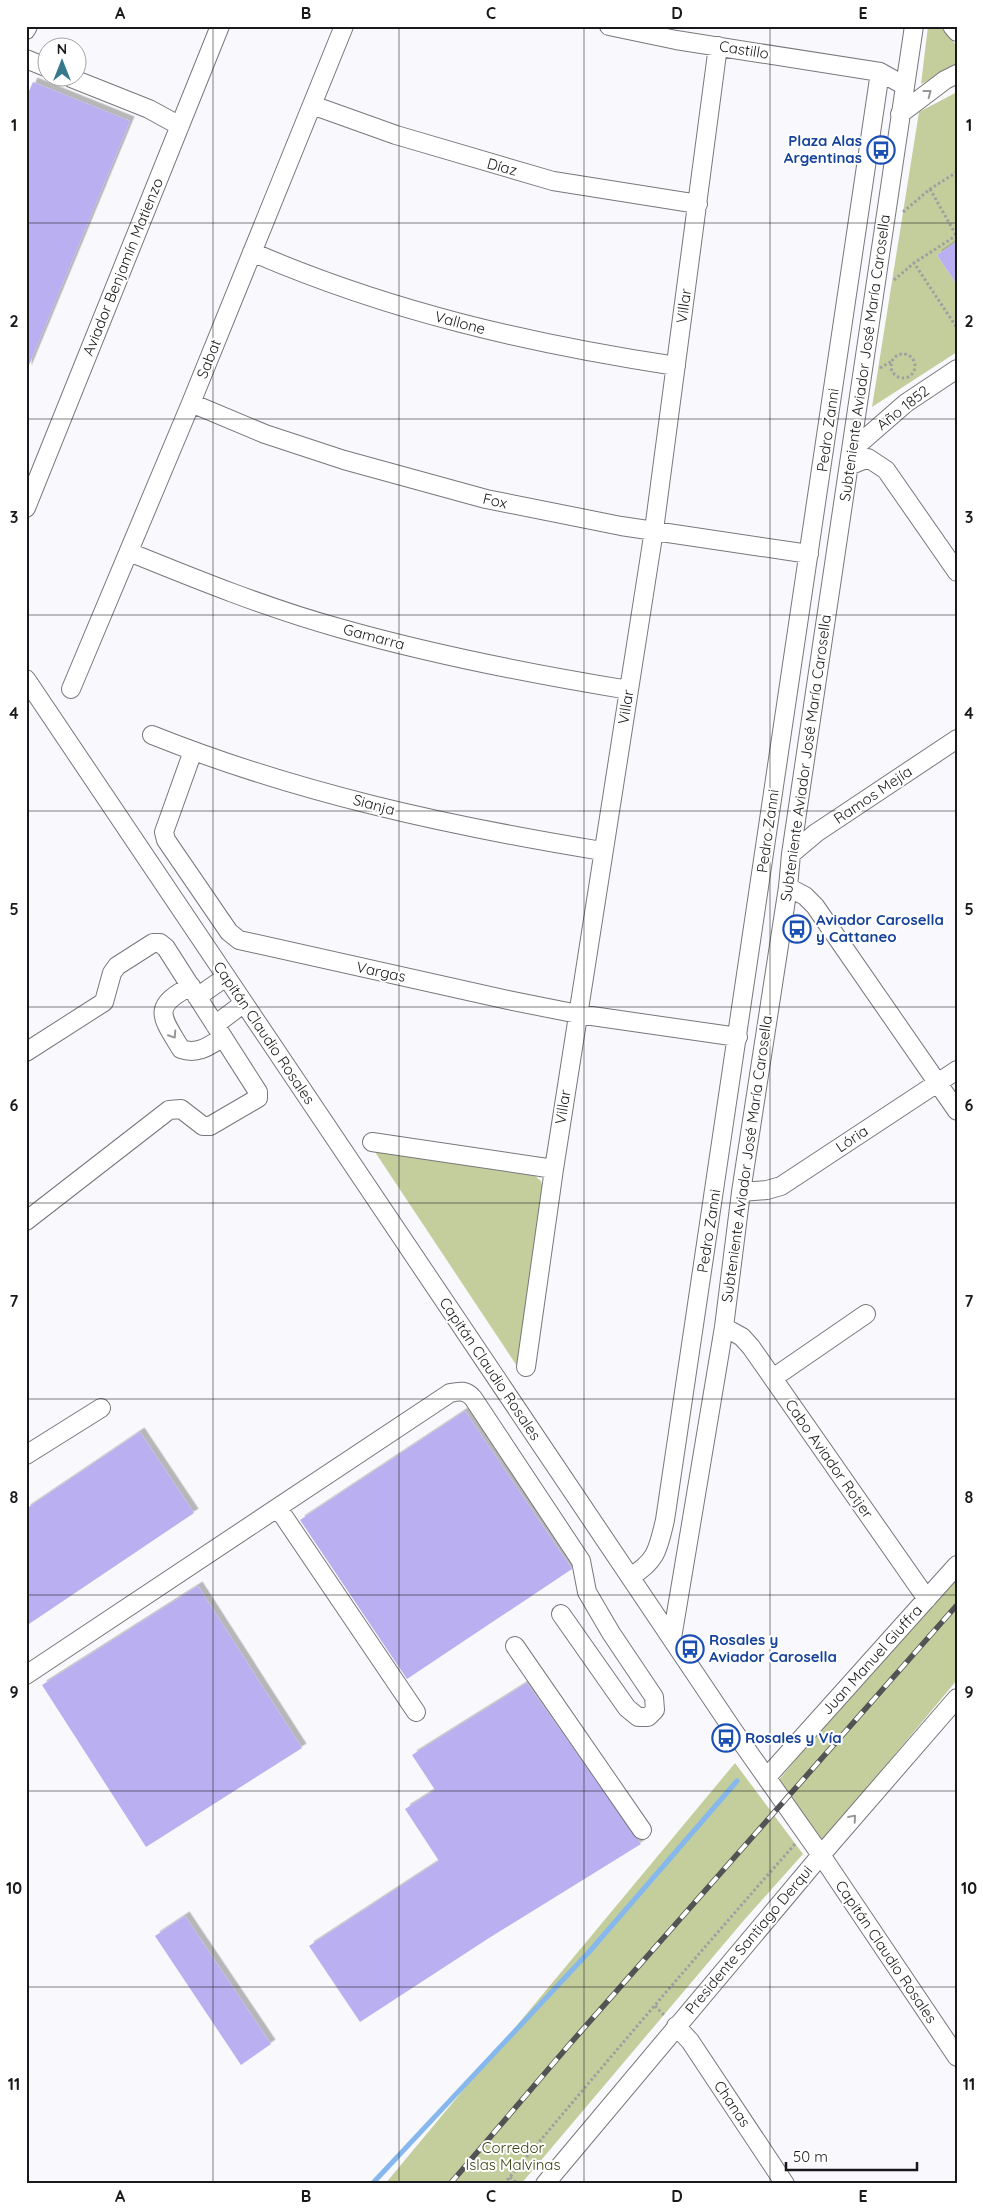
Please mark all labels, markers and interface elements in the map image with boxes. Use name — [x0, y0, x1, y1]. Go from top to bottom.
text: A — [115, 3, 126, 23]
text: B — [301, 3, 311, 23]
text: C — [486, 3, 496, 23]
text: D — [671, 3, 683, 23]
text: E — [858, 3, 868, 23]
street label: Castillo — [718, 36, 770, 63]
north arrow — [38, 38, 88, 88]
text: N — [57, 40, 67, 58]
one-way arrow — [922, 91, 931, 99]
text: 1 — [11, 115, 17, 135]
text: 1 — [966, 115, 972, 135]
place label: Plaza Alas Argentinas — [784, 131, 862, 167]
bus stop icon: Plaza Alas Argentinas — [866, 135, 896, 165]
street label: Díaz — [485, 153, 519, 180]
street label: Aviador Benjamín Matienzo — [78, 175, 167, 359]
street label: Subteniente Aviador José María Carosella — [835, 213, 894, 503]
street label: Villar — [672, 287, 695, 325]
street label: Vallone — [433, 307, 488, 338]
text: 2 — [9, 311, 19, 331]
text: 2 — [964, 311, 974, 331]
street label: Sabat — [192, 336, 225, 381]
street label: Año 1852 — [873, 381, 933, 434]
street label: Pedro Zanni — [812, 387, 843, 473]
street label: Fox — [481, 489, 509, 513]
text: 3 — [10, 507, 18, 527]
text: 3 — [965, 507, 973, 527]
street label: Subteniente Aviador José María Carosella — [776, 613, 835, 903]
street label: Gamarra — [341, 619, 407, 654]
street label: Villar — [613, 688, 638, 726]
text: 4 — [9, 703, 19, 723]
text: 4 — [964, 703, 974, 723]
street label: Ramos Mejía — [830, 761, 915, 828]
street label: Pedro Zanni — [752, 788, 783, 874]
street label: Sianja — [351, 790, 397, 819]
text: 5 — [9, 899, 19, 919]
text: 5 — [964, 899, 974, 919]
place label: Aviador Carosella y Cattaneo — [816, 910, 944, 946]
bus stop icon: Aviador Carosella y Cattaneo — [782, 914, 812, 944]
street label: Vargas — [355, 957, 407, 986]
street label: Capitán Claudio Rosales — [209, 958, 319, 1108]
street label: Subteniente Aviador José María Carosella — [717, 1014, 776, 1304]
one-way arrow — [167, 1030, 176, 1039]
street label: Villar — [550, 1088, 575, 1126]
text: 6 — [10, 1095, 19, 1115]
text: 6 — [965, 1095, 974, 1115]
street label: Lória — [832, 1121, 872, 1156]
street label: Pedro Zanni — [693, 1188, 724, 1274]
text: 7 — [10, 1291, 19, 1311]
text: 7 — [965, 1291, 974, 1311]
street label: Capitán Claudio Rosales — [435, 1294, 545, 1444]
street label: Cabo Aviador Rotjer — [781, 1395, 878, 1522]
text: 8 — [10, 1487, 19, 1507]
text: 8 — [965, 1487, 974, 1507]
street label: Juan Manuel Giuffra — [817, 1601, 926, 1719]
place label: Rosales y Aviador Carosella — [709, 1630, 837, 1666]
bus stop icon: Rosales y Aviador Carosella — [675, 1634, 705, 1664]
text: 9 — [9, 1682, 19, 1702]
text: 9 — [964, 1682, 974, 1702]
bus stop icon: Rosales y Vía — [711, 1723, 741, 1753]
place label: Rosales y Vía — [745, 1728, 842, 1747]
one-way arrow — [847, 1814, 856, 1823]
street label: Presidente Santiago Derqui — [681, 1861, 816, 2018]
street label: Capitán Claudio Rosales — [831, 1877, 941, 2027]
text: 10 — [6, 1878, 22, 1898]
text: 10 — [961, 1878, 977, 1898]
text: 11 — [8, 2074, 20, 2094]
text: 11 — [963, 2074, 975, 2094]
street label: Chanas — [710, 2077, 755, 2131]
park label: Corredor Islas Malvinas — [466, 2138, 560, 2174]
scale bar — [786, 2140, 917, 2172]
text: 50 m — [793, 2147, 828, 2166]
text: A — [115, 2186, 126, 2206]
text: B — [301, 2186, 311, 2206]
text: C — [486, 2186, 496, 2206]
text: D — [671, 2186, 683, 2206]
text: E — [858, 2186, 868, 2206]

